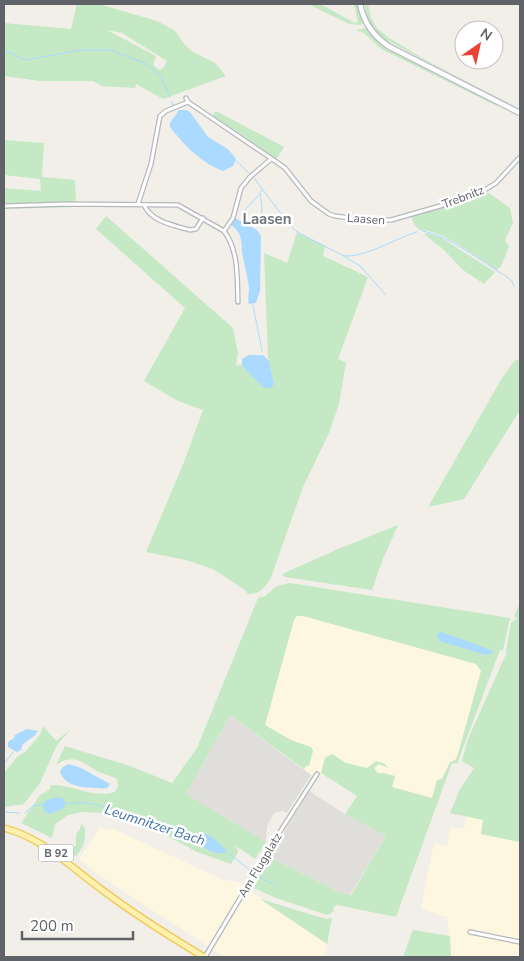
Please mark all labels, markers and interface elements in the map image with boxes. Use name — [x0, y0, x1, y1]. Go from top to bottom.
north arrow — [454, 20, 504, 70]
text: N — [476, 24, 496, 45]
street label: Trebnitz — [440, 182, 486, 212]
district label: Laasen — [242, 209, 292, 229]
street label: Laasen — [346, 210, 386, 228]
water label: Leumnitzer Bach — [102, 800, 208, 850]
street label: Am Flugplatz — [234, 829, 286, 900]
road number: B 92 — [38, 844, 74, 861]
scale bar — [22, 908, 134, 940]
text: 200 m — [30, 916, 74, 936]

